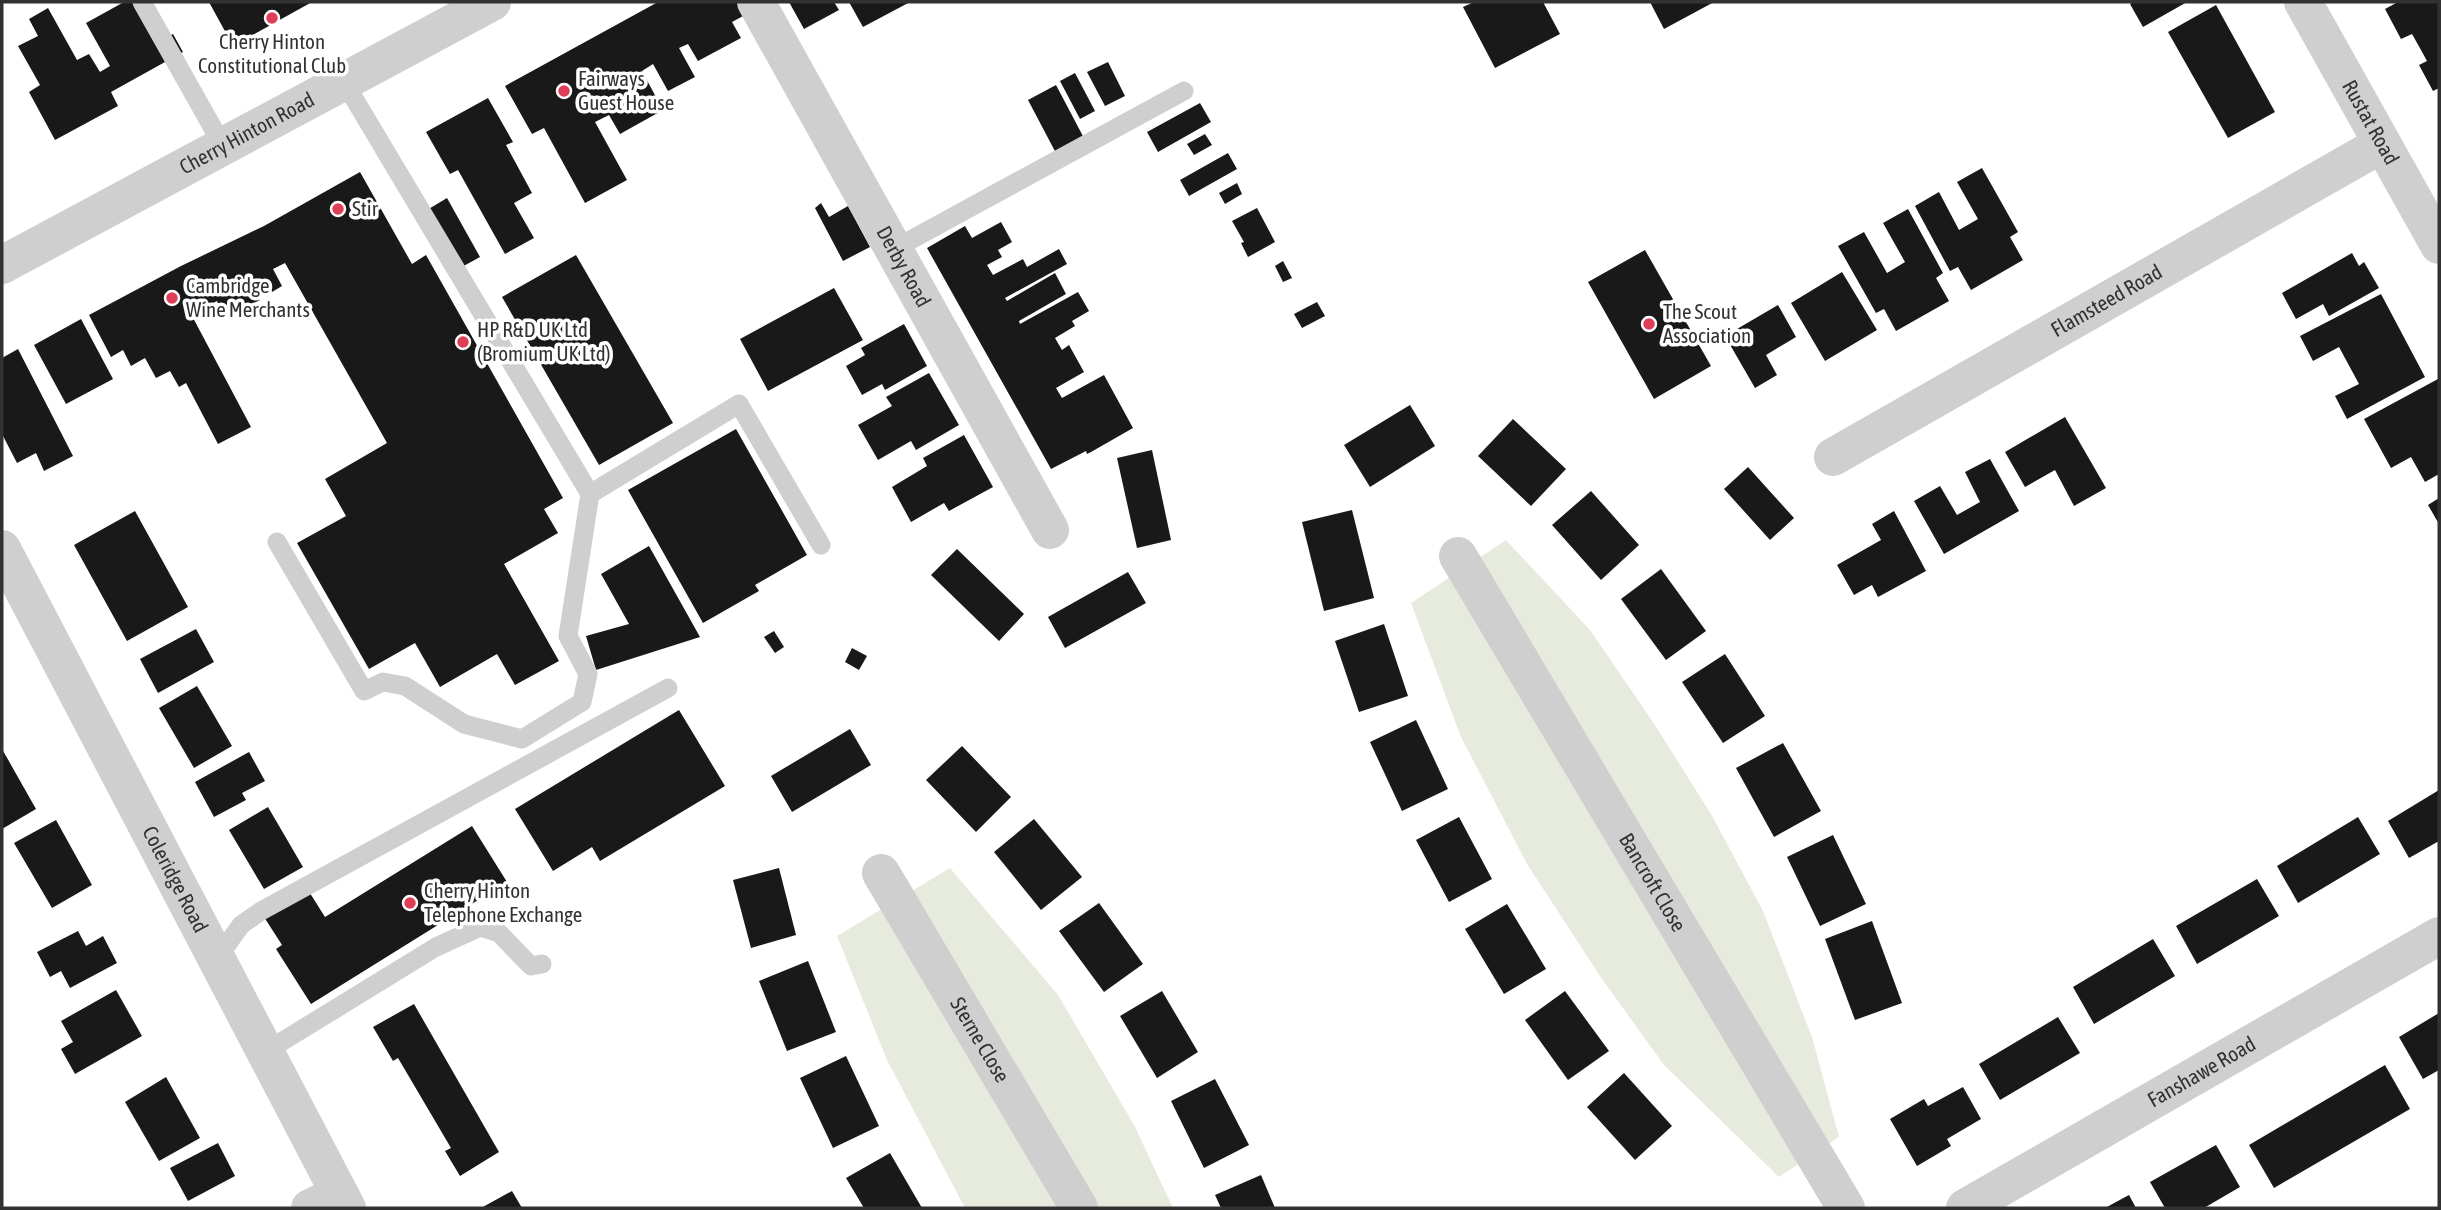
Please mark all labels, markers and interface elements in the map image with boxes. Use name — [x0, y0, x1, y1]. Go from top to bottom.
marker: Cherry Hinton Constitutional Club — [264, 10, 280, 26]
place label: Cherry Hinton Constitutional Club — [198, 29, 346, 77]
place label: Fairways Guest House — [578, 66, 674, 114]
street label: Rustat Road — [2338, 76, 2404, 168]
marker: Fairways Guest House — [556, 83, 572, 99]
street label: Cherry Hinton Road — [175, 87, 318, 179]
place label: Stir — [352, 196, 379, 220]
marker: Stir — [330, 201, 346, 217]
street label: Derby Road — [872, 222, 936, 311]
street label: Flamsteed Road — [2046, 259, 2166, 341]
place label: Cambridge Wine Merchants — [186, 273, 310, 321]
marker: Cambridge Wine Merchants — [164, 290, 180, 306]
place label: The Scout Association — [1663, 299, 1751, 347]
marker: The Scout Association — [1641, 316, 1657, 332]
place label: HP R&D UK Ltd (Bromium UK Ltd) — [477, 317, 611, 365]
marker: HP R&D UK Ltd (Bromium UK Ltd) — [455, 334, 471, 350]
street label: Coleridge Road — [138, 822, 214, 936]
street label: Bancroft Close — [1615, 829, 1692, 936]
place label: Cherry Hinton Telephone Exchange — [424, 878, 582, 926]
marker: Cherry Hinton Telephone Exchange — [402, 895, 418, 911]
street label: Sterne Close — [946, 993, 1015, 1086]
street label: Fanshawe Road — [2143, 1031, 2259, 1112]

